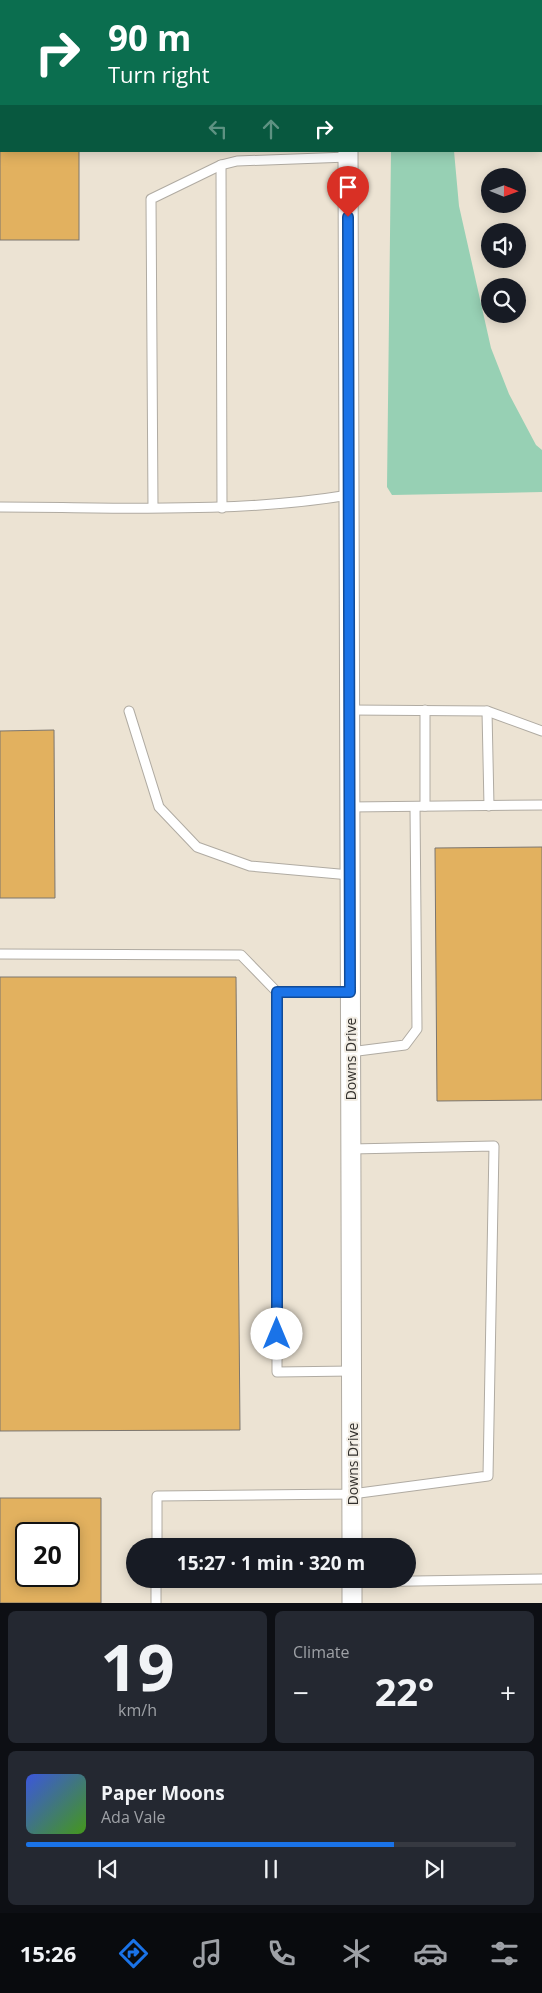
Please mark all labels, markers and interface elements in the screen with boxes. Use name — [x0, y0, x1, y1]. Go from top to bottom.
text: 90 m — [108, 14, 191, 61]
icon: right — [25, 20, 90, 85]
text: Turn right — [108, 59, 210, 89]
icon: left — [204, 115, 232, 143]
icon: ahead — [257, 115, 285, 143]
icon: right — [310, 115, 338, 143]
pin — [327, 166, 369, 217]
north arrow — [481, 168, 526, 212]
map controls — [481, 168, 526, 323]
icon: arrive — [334, 173, 362, 201]
button: sound — [481, 223, 526, 268]
button: search — [481, 278, 526, 323]
street label: Downs Drive — [341, 1018, 360, 1100]
position arrow — [250, 1307, 302, 1359]
street label: Downs Drive — [343, 1423, 362, 1505]
speed limit sign: 20 — [15, 1522, 80, 1587]
text: 15:27 · 1 min · 320 m — [177, 1550, 365, 1576]
text: 19 — [100, 1622, 175, 1710]
text: Climate — [293, 1641, 350, 1663]
text: 22° — [375, 1665, 434, 1717]
text: − — [293, 1673, 309, 1711]
text: + — [500, 1673, 516, 1711]
text: km/h — [118, 1699, 157, 1721]
text: Paper Moons — [101, 1780, 225, 1806]
text: Ada Vale — [101, 1806, 165, 1828]
icon: previous — [94, 1855, 122, 1883]
icon: pause — [257, 1855, 285, 1883]
icon: next — [420, 1855, 448, 1883]
icon: directions — [116, 1936, 151, 1971]
icon: music — [190, 1936, 225, 1971]
icon: phone — [264, 1936, 299, 1971]
icon: climate — [339, 1936, 374, 1971]
icon: car — [413, 1936, 448, 1971]
icon: filters — [487, 1936, 522, 1971]
text: 15:26 — [20, 1938, 76, 1968]

